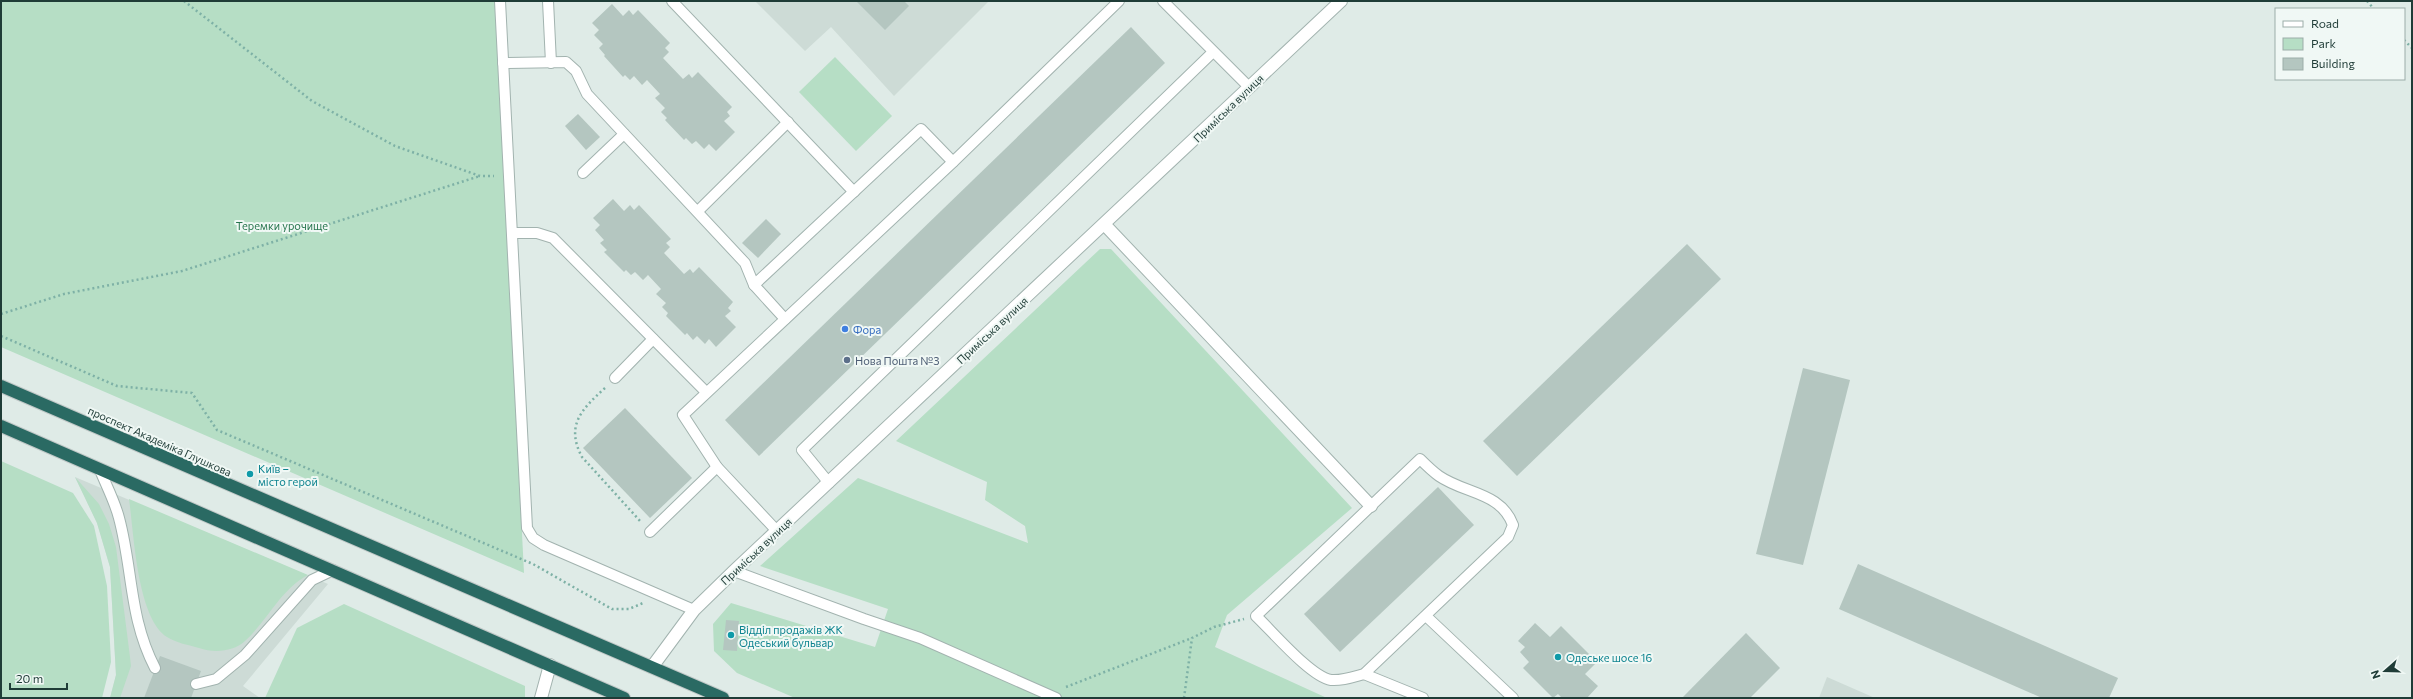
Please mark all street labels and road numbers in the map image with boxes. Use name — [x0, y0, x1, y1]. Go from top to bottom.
street label: Приміська вулиця — [1190, 71, 1266, 145]
street label: Приміська вулиця — [954, 294, 1030, 366]
street label: проспект Академіка Глушкова — [86, 403, 234, 479]
street label: Приміська вулиця — [718, 515, 794, 587]

